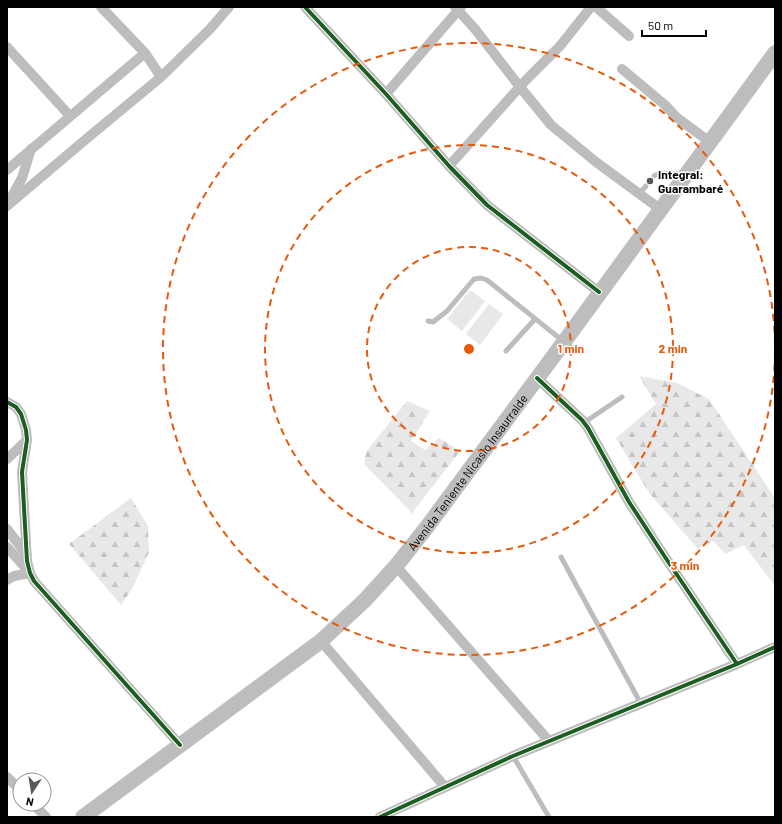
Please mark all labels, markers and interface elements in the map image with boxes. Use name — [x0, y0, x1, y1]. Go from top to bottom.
scale bar — [642, 12, 706, 38]
text: 50 m — [648, 18, 673, 32]
place label: Integral: Guarambaré — [658, 167, 724, 195]
marker: Integral: Guarambaré — [645, 176, 655, 186]
text: 1 min — [558, 341, 584, 355]
text: 2 min — [659, 341, 687, 355]
centre of rings — [462, 342, 476, 356]
street label: Avenida Teniente Nicasio Insaurralde — [404, 391, 530, 553]
text: 3 min — [671, 558, 699, 572]
north arrow — [12, 772, 52, 812]
text: N — [25, 795, 35, 809]

